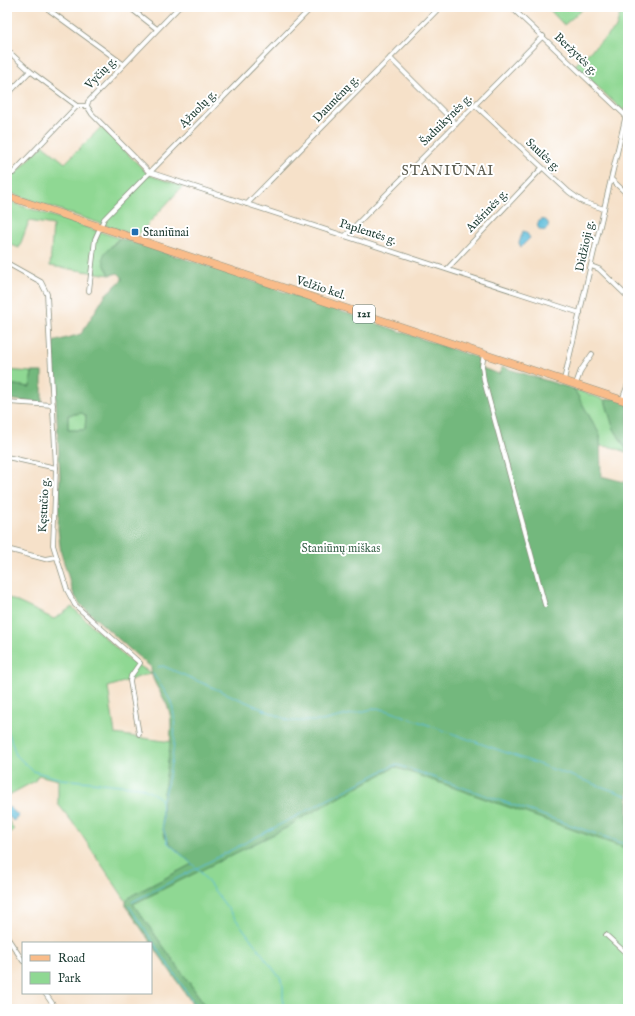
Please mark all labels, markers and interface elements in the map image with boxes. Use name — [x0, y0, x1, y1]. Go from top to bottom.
street label: Beržytės g. — [551, 30, 601, 78]
street label: Vyčių g. — [81, 54, 120, 93]
street label: Daumėnų g. — [310, 72, 362, 126]
street label: Ąžuolų g. — [175, 87, 220, 132]
street label: Šaduikynės g. — [416, 90, 475, 149]
street label: Saulės g. — [522, 135, 564, 175]
district label: STANIŪNAI — [402, 162, 494, 180]
street label: Aušrinės g. — [462, 186, 511, 236]
street label: Paplentės g. — [337, 216, 398, 249]
street label: Didžioji g. — [572, 219, 598, 273]
place label: Staniūnai — [143, 225, 189, 240]
marker: Staniūnai — [130, 227, 140, 237]
street label: Velžio kel. — [293, 273, 348, 303]
road number: 121 — [353, 305, 375, 323]
street label: Kęstučio g. — [35, 477, 53, 533]
park label: Staniūnų miškas — [302, 541, 380, 556]
legend — [22, 942, 152, 994]
text: Road — [58, 951, 86, 966]
text: Park — [58, 971, 81, 986]

